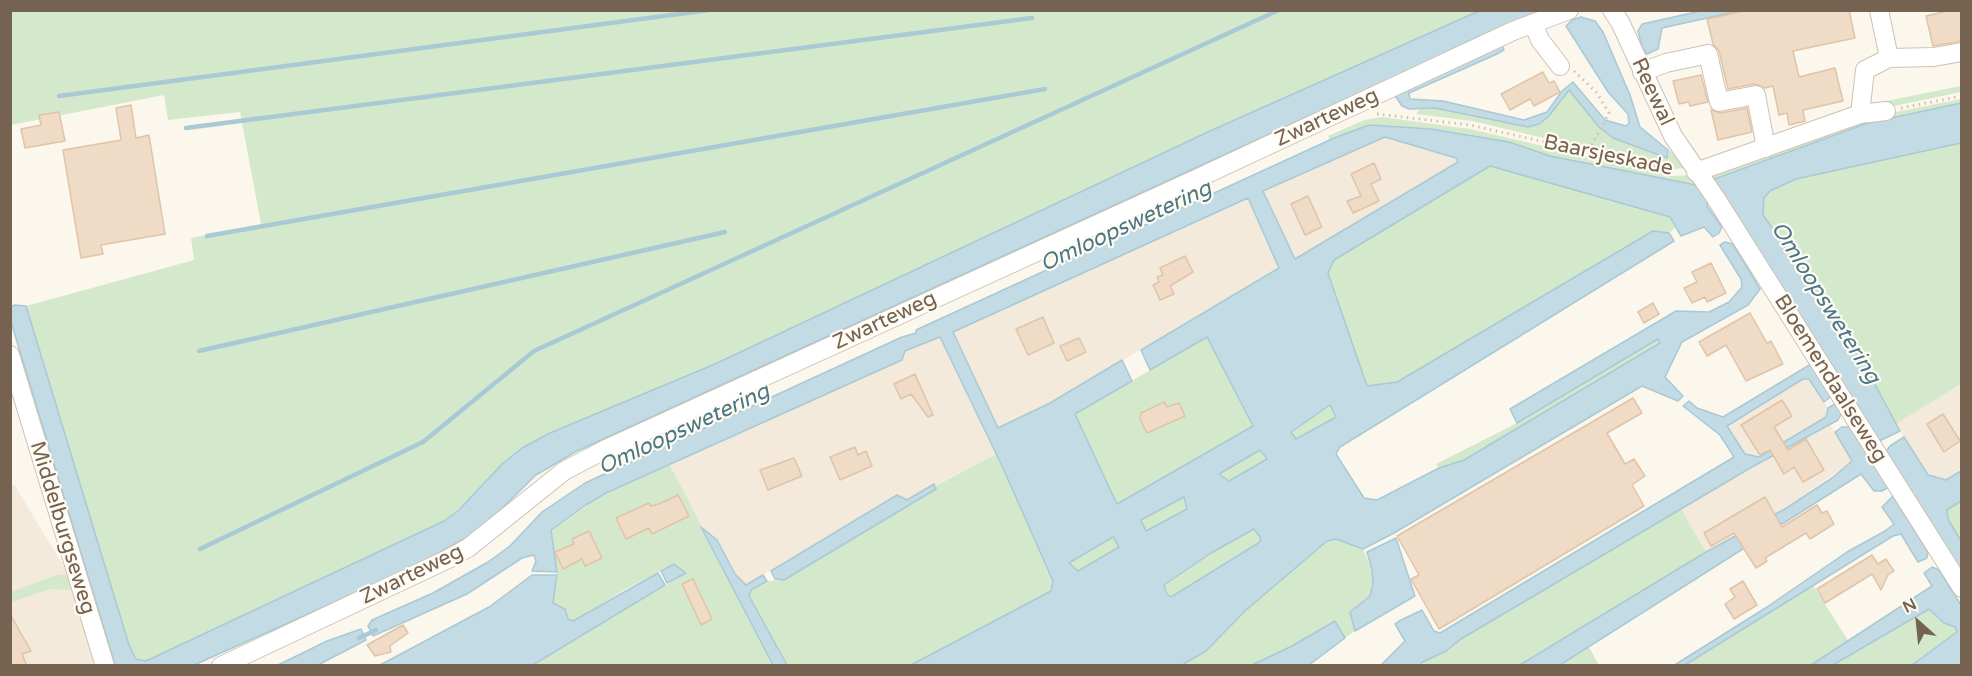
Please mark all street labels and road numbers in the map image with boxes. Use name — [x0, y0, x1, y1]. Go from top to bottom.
street label: Reewal — [1625, 54, 1679, 130]
street label: Zwarteweg — [1271, 83, 1383, 153]
street label: Baarsjeskade — [1541, 130, 1675, 182]
street label: Zwarteweg — [829, 286, 941, 356]
street label: Bloemendaalseweg — [1768, 290, 1892, 468]
street label: Middelburgseweg — [24, 439, 100, 617]
street label: Zwarteweg — [357, 539, 467, 611]

